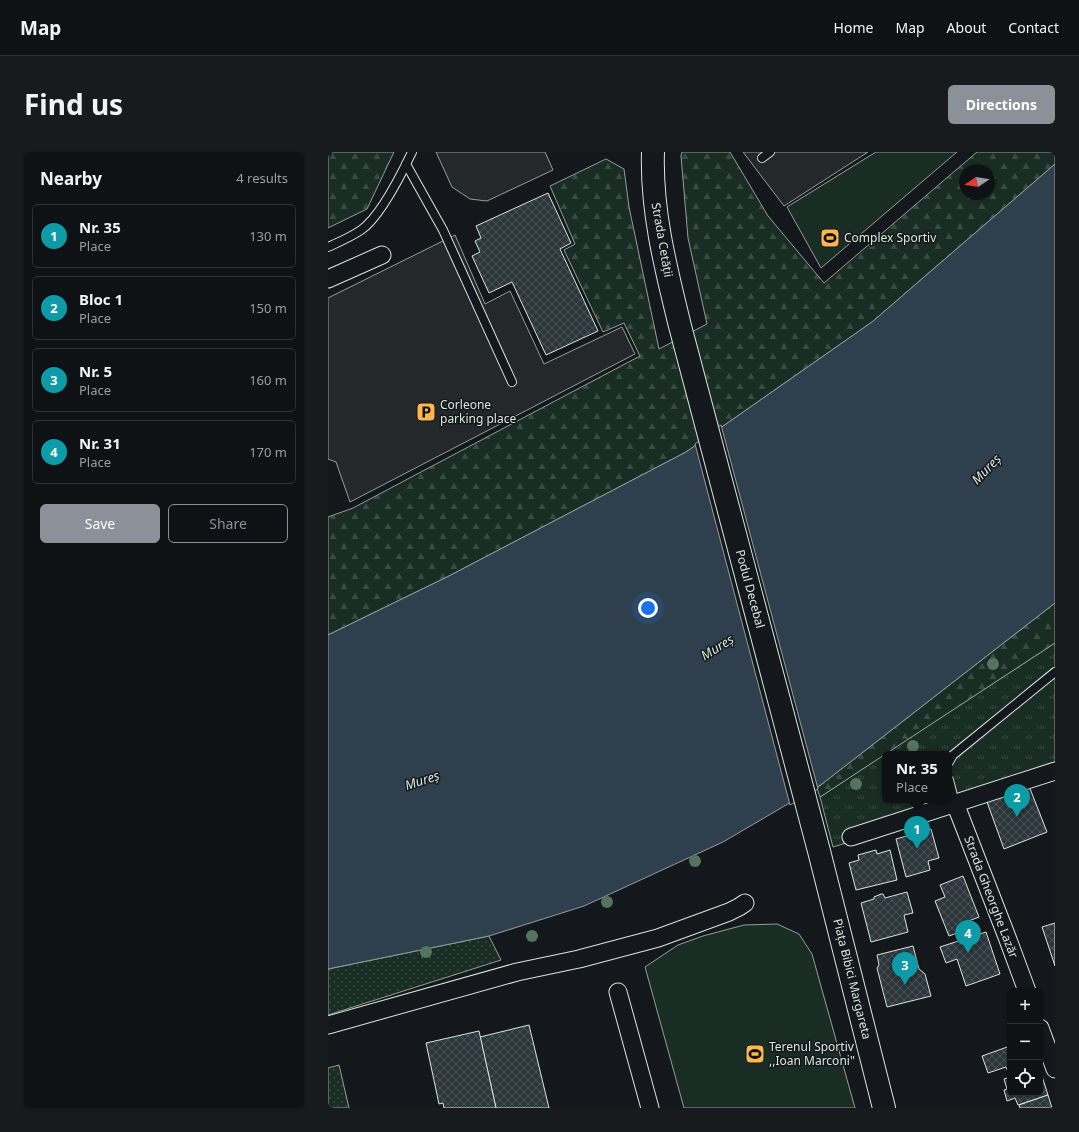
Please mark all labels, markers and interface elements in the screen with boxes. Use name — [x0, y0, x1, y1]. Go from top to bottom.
text: Map — [20, 15, 61, 41]
text: Home — [834, 18, 873, 37]
text: Map — [895, 18, 925, 37]
text: About — [947, 18, 986, 37]
text: Contact — [1008, 18, 1059, 37]
text: Find us — [24, 85, 123, 123]
button: Directions — [948, 85, 1055, 124]
north arrow — [959, 164, 995, 200]
text: Nearby — [40, 167, 102, 190]
text: 4 results — [236, 169, 288, 187]
street label: Strada Cetății — [648, 201, 677, 279]
text: Nr. 35 — [79, 217, 121, 237]
text: 1 — [50, 227, 58, 245]
text: 130 m — [249, 227, 287, 245]
sports icon: Complex Sportiv — [819, 227, 841, 249]
place label: Complex Sportiv — [844, 229, 937, 246]
text: Place — [79, 237, 111, 255]
text: Bloc 1 — [79, 289, 123, 309]
text: 2 — [50, 299, 58, 317]
text: 150 m — [249, 299, 287, 317]
text: Place — [79, 309, 111, 327]
text: Nr. 5 — [79, 361, 112, 381]
text: 3 — [50, 371, 58, 389]
text: 160 m — [249, 371, 287, 389]
text: Place — [79, 381, 111, 399]
place label: Corleone parking place — [440, 396, 516, 427]
parking icon: Corleone parking place — [415, 401, 437, 423]
text: Nr. 31 — [79, 433, 121, 453]
text: 4 — [50, 443, 58, 461]
text: 170 m — [249, 443, 287, 461]
water label: Mureș — [967, 450, 1005, 488]
text: Place — [79, 453, 111, 471]
button: Save — [40, 504, 160, 543]
button: Share — [168, 504, 288, 543]
street label: Podul Decebal — [732, 548, 769, 630]
your location — [638, 598, 658, 618]
water label: Mureș — [697, 630, 737, 664]
popup — [882, 751, 952, 803]
text: Nr. 35 — [896, 758, 938, 778]
water label: Mureș — [402, 766, 442, 794]
text: Place — [896, 778, 928, 796]
pin: 2 — [1004, 784, 1030, 817]
pin: 1 — [904, 816, 930, 849]
street label: Strada Gheorghe Lazăr — [960, 833, 1023, 960]
street label: Piața Bibici Margareta — [829, 917, 876, 1041]
pin: 4 — [955, 920, 981, 953]
pin: 3 — [892, 952, 918, 985]
map controls — [1007, 988, 1043, 1096]
button: + — [1007, 988, 1043, 1024]
button: − — [1007, 1024, 1043, 1060]
place label: Terenul Sportiv ,,Ioan Marconi" — [769, 1038, 855, 1069]
sports icon: Terenul Sportiv ,,Ioan Marconi" — [744, 1043, 766, 1065]
button: locate — [1007, 1060, 1043, 1096]

